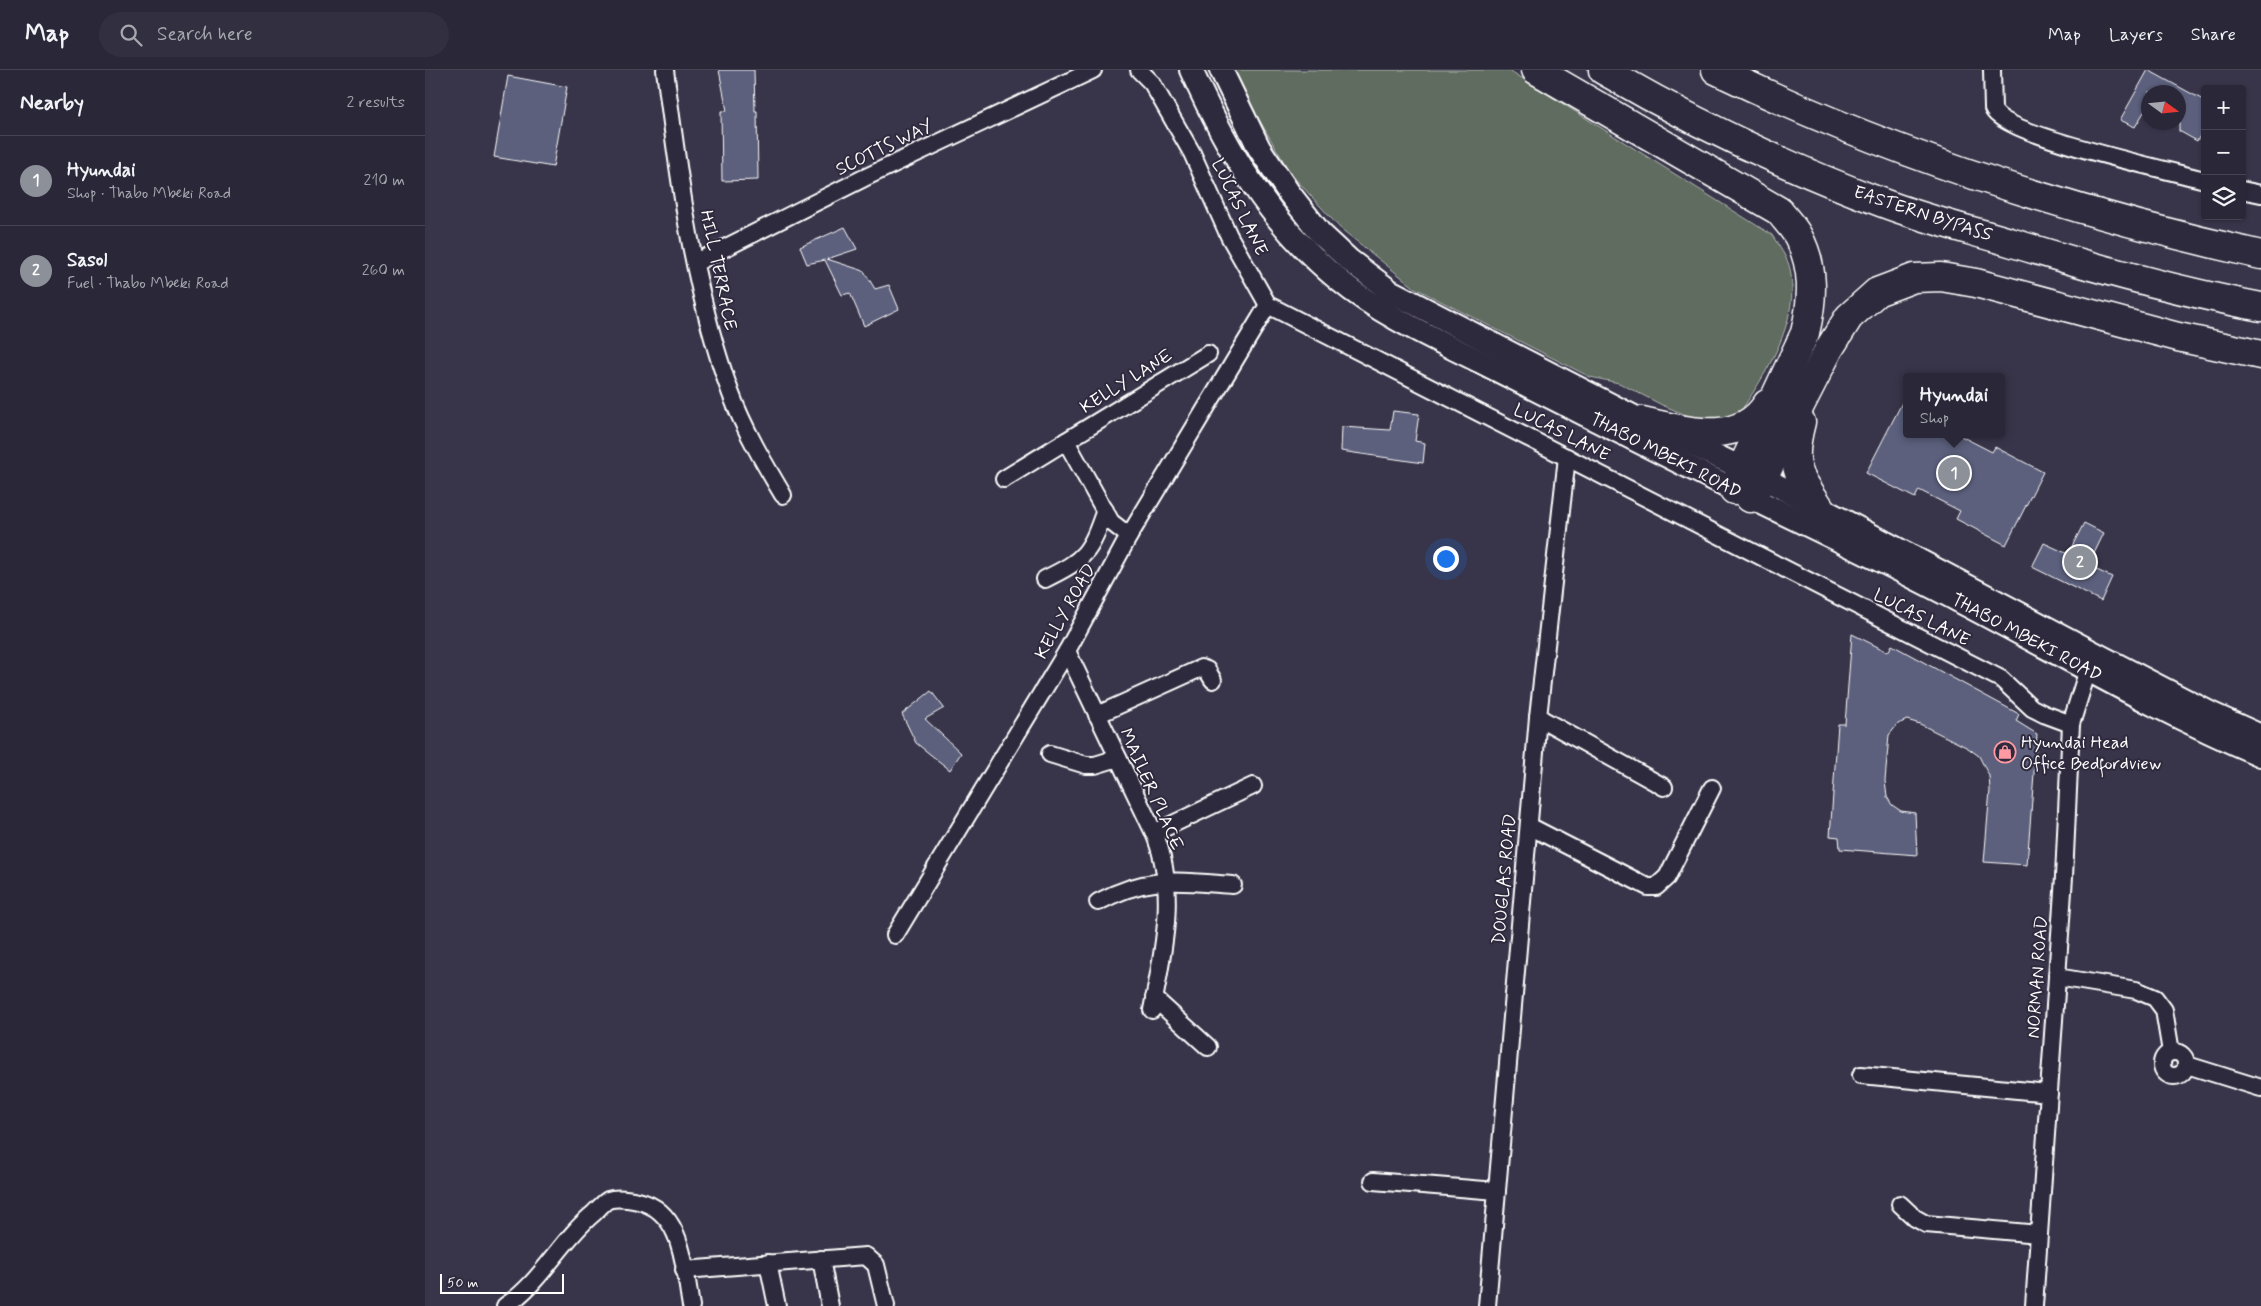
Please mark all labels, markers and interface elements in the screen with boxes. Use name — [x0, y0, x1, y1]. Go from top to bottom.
search box — [99, 12, 449, 57]
text: Map — [25, 19, 69, 50]
icon: search — [117, 21, 145, 49]
text: Search here — [157, 22, 253, 47]
text: Map — [2048, 23, 2081, 47]
text: Layers — [2109, 23, 2163, 47]
text: Share — [2191, 23, 2236, 47]
north arrow — [2141, 85, 2186, 130]
map controls — [2201, 85, 2246, 220]
button: + — [2201, 85, 2246, 130]
text: Nearby — [20, 89, 84, 117]
text: 2 results — [347, 92, 405, 113]
street label: SCOTTS WAY — [832, 114, 938, 182]
button: − — [2201, 130, 2246, 175]
street label: LUCAS LANE — [1205, 155, 1273, 260]
text: Hyundai — [67, 158, 135, 183]
text: 1 — [32, 170, 40, 191]
text: 210 m — [364, 170, 405, 191]
button: layers — [2201, 175, 2246, 220]
street label: EASTERN BYPASS — [1850, 180, 1995, 248]
text: Shop · Thabo Mbeki Road — [67, 183, 231, 204]
street label: HILL TERRACE — [694, 208, 742, 333]
text: Sasol — [67, 248, 107, 273]
text: 2 — [32, 260, 40, 281]
text: 260 m — [362, 260, 405, 281]
text: Fuel · Thabo Mbeki Road — [67, 273, 229, 294]
street label: KELLY LANE — [1076, 344, 1178, 420]
popup — [1903, 373, 2005, 438]
text: Hyundai — [1920, 383, 1988, 408]
street label: LUCAS LANE — [1509, 398, 1614, 467]
street label: THABO MBEKI ROAD — [1586, 407, 1746, 505]
text: Shop — [1920, 408, 1949, 429]
pin: 1 — [1938, 454, 1970, 492]
pin: 2 — [2064, 543, 2096, 581]
your location — [1433, 546, 1459, 572]
street label: KELLY ROAD — [1030, 559, 1102, 664]
street label: LUCAS LANE — [1869, 583, 1974, 652]
street label: THABO MBEKI ROAD — [1947, 588, 2106, 688]
street label: MAILER PLACE — [1113, 725, 1189, 854]
place label: Hyundai Head Office Bedfordview — [2021, 731, 2161, 778]
shop icon: Hyundai Head Office Bedfordview — [1993, 740, 2017, 764]
street label: DOUGLAS ROAD — [1487, 813, 1523, 945]
street label: NORMAN ROAD — [2022, 915, 2054, 1039]
scale bar — [440, 1271, 564, 1294]
text: 50 m — [447, 1274, 478, 1292]

